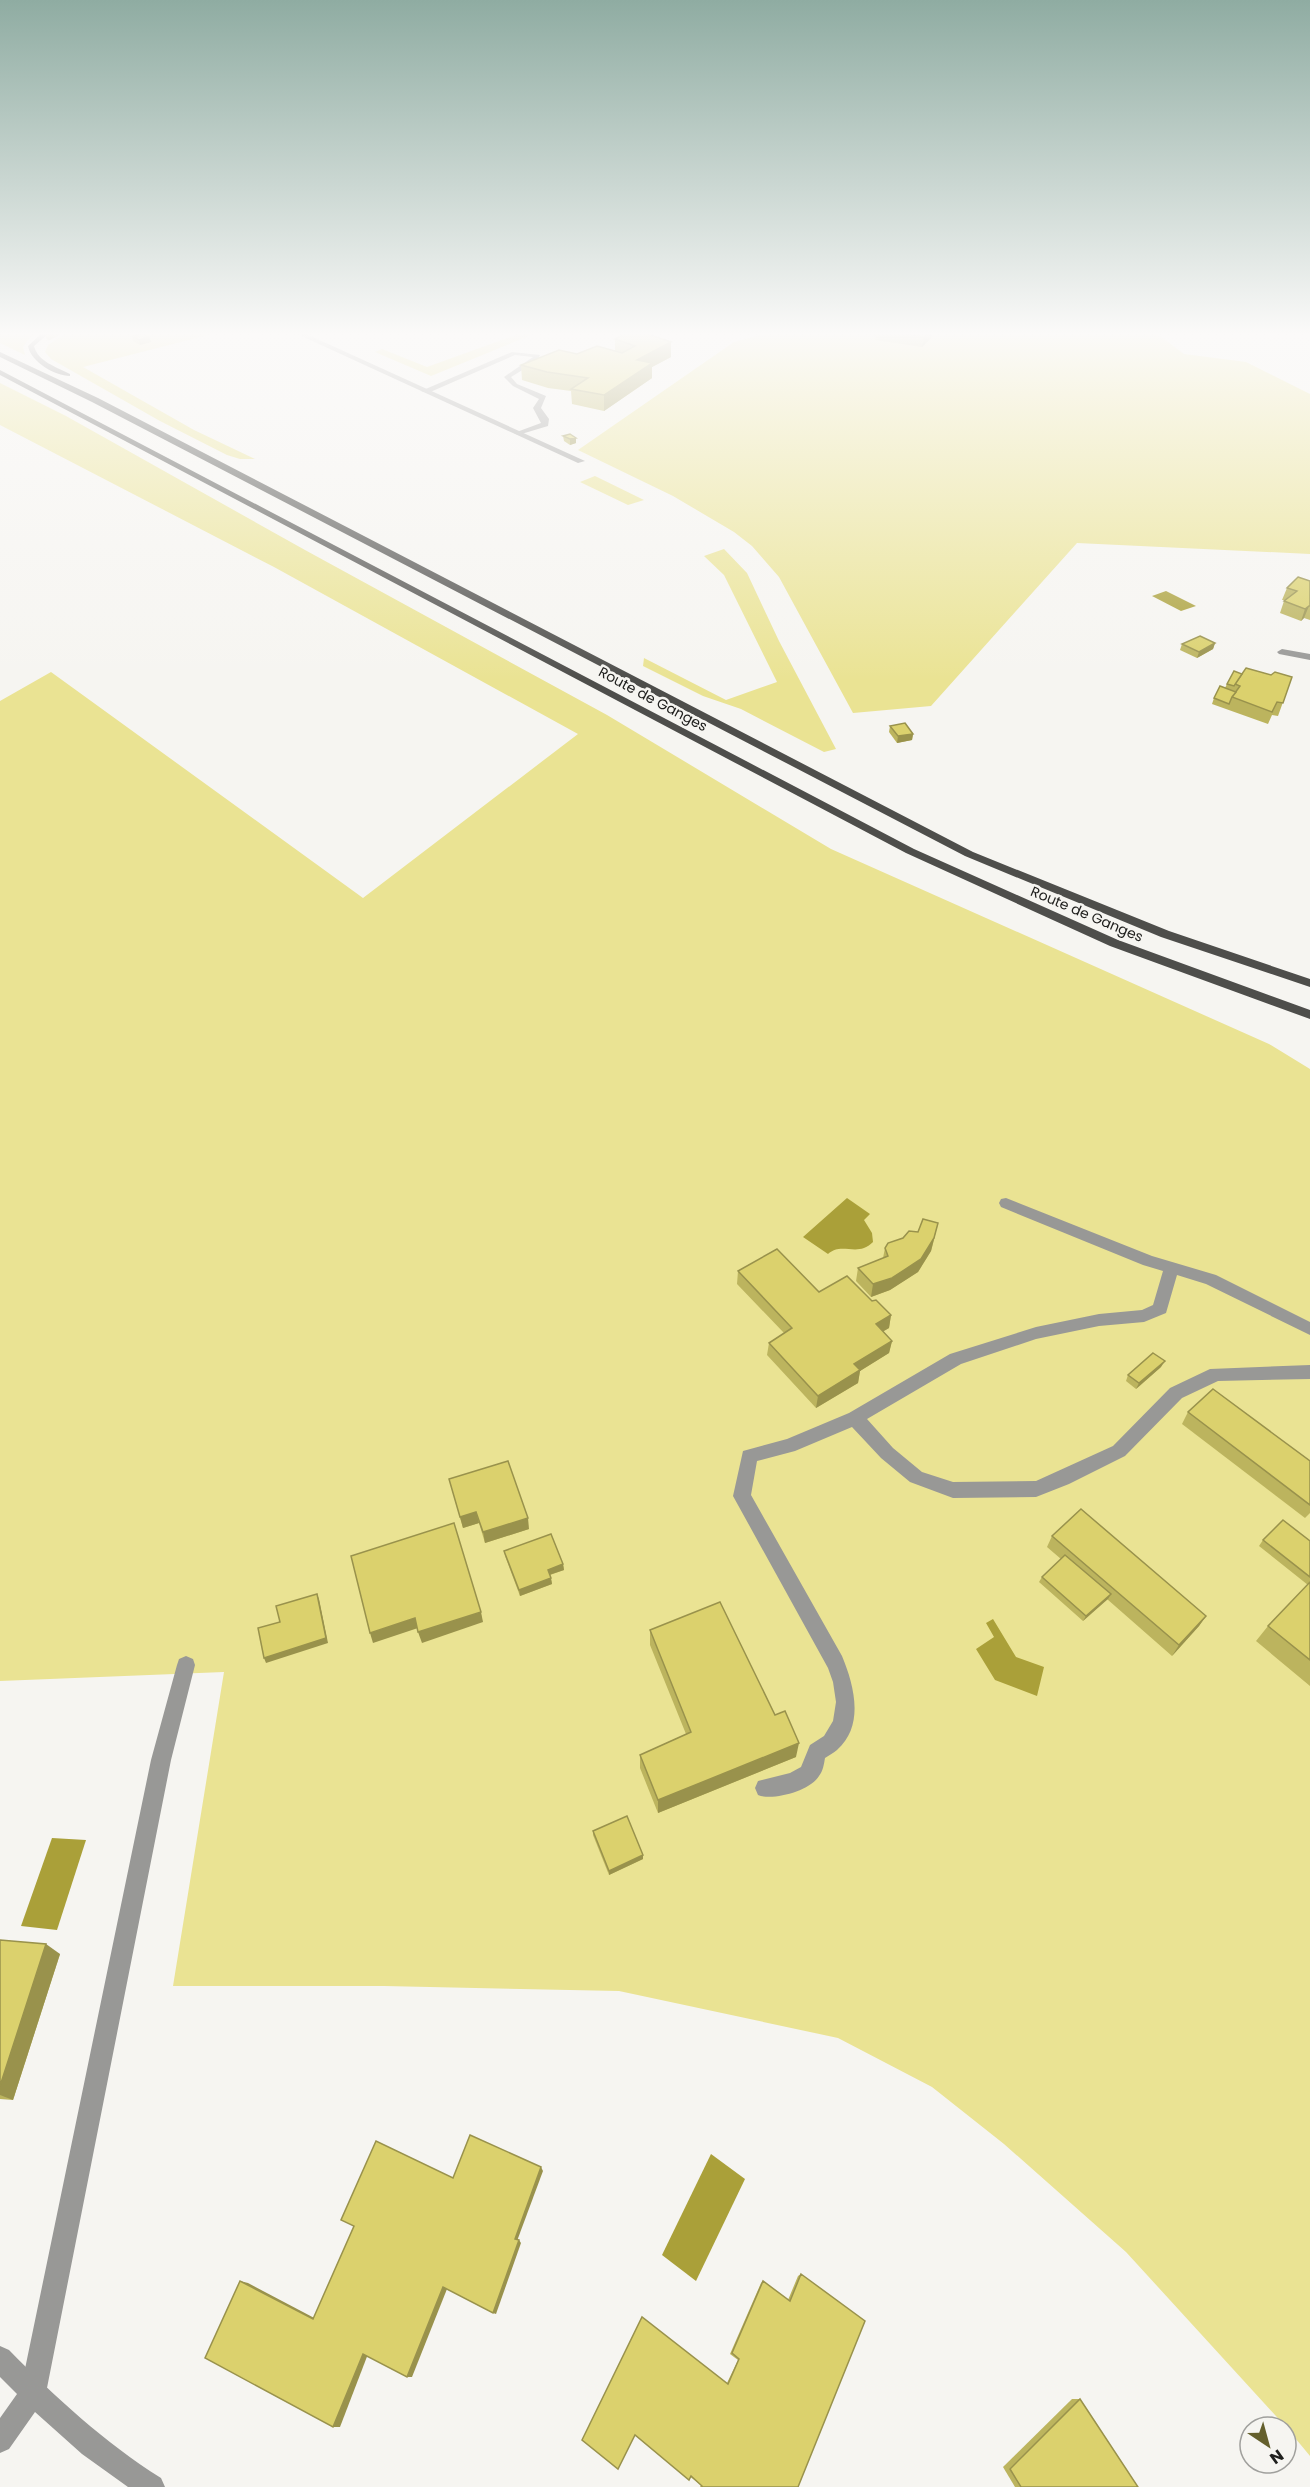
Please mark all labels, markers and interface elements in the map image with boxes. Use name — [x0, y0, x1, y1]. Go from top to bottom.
street label: Route de Ganges — [595, 662, 711, 736]
street label: Route de Ganges — [1028, 881, 1146, 947]
north arrow — [1238, 2415, 1298, 2475]
text: N — [1265, 2444, 1288, 2470]

